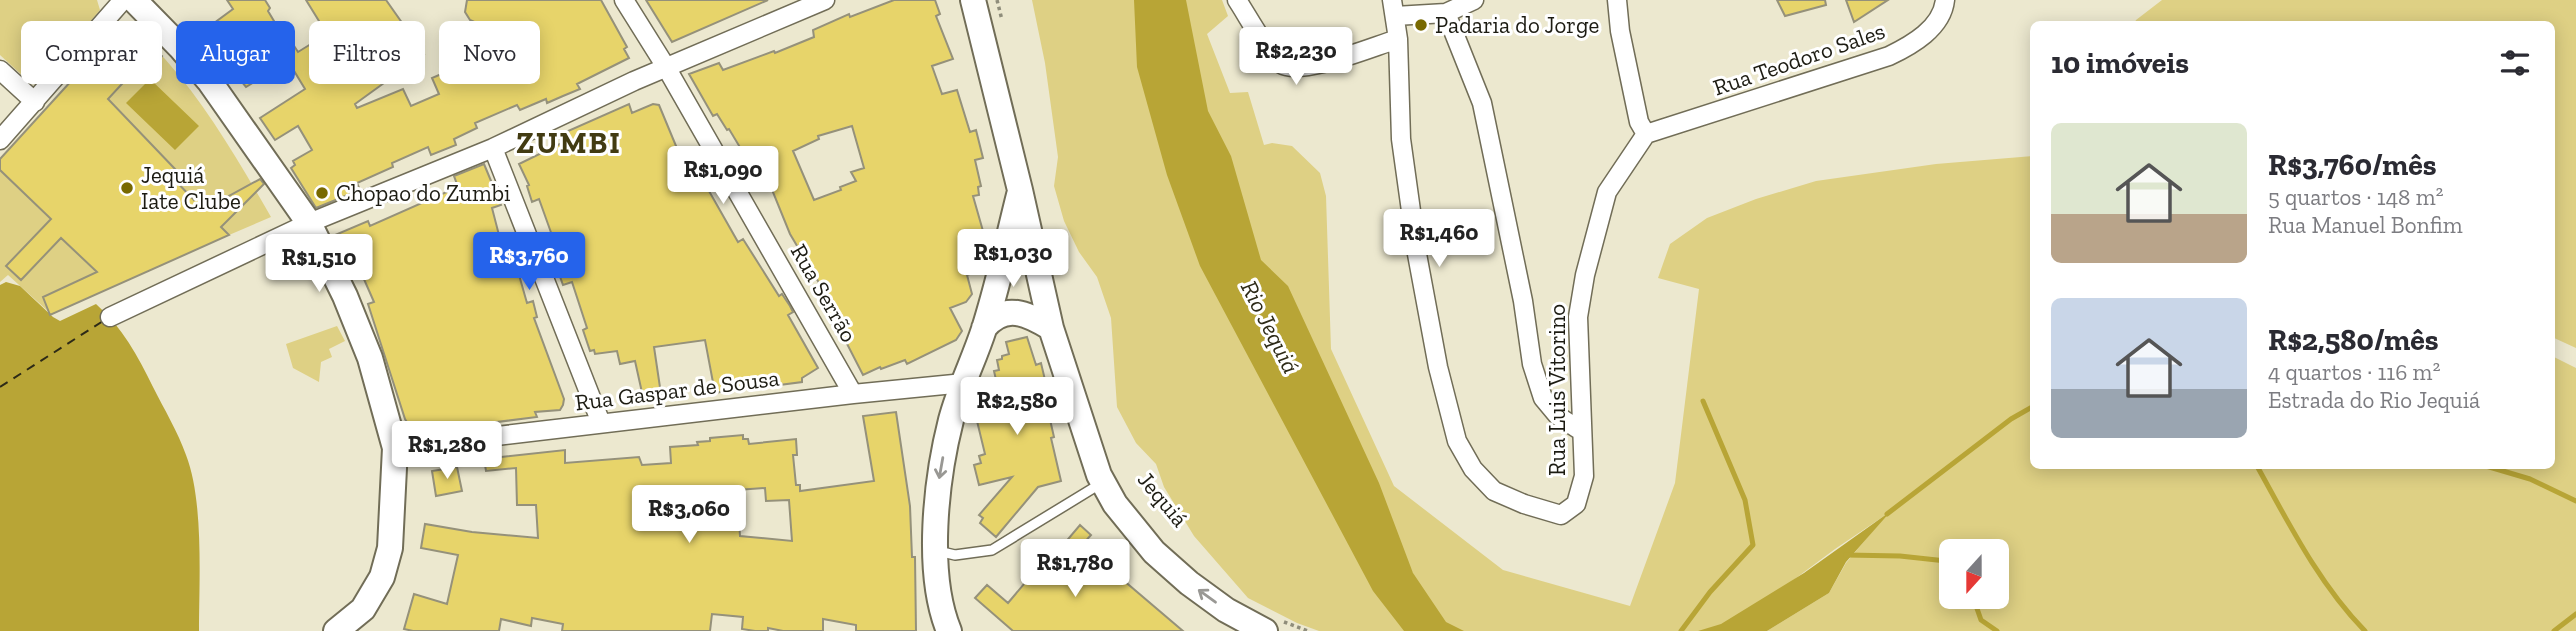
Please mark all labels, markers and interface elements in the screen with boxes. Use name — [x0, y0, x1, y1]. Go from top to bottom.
place label: Padaria do Jorge — [1435, 11, 1599, 39]
street label: Rua Teodoro Sales — [1709, 16, 1889, 102]
marker: Padaria do Jorge — [1413, 17, 1429, 33]
chip: Comprar — [21, 21, 162, 84]
chip: Alugar — [176, 21, 295, 84]
chip: Filtros — [309, 21, 425, 84]
chip: Novo — [439, 21, 540, 84]
pin: R$2,230 — [1231, 28, 1361, 87]
text: R$2,230 — [1255, 36, 1337, 64]
icon: filters — [2496, 44, 2534, 82]
text: 10 imóveis — [2051, 45, 2189, 81]
district label: ZUMBI — [516, 125, 622, 161]
pin: R$1,090 — [658, 146, 788, 206]
text: R$3,760/mês — [2268, 147, 2437, 183]
icon: home — [2107, 151, 2191, 235]
text: R$1,090 — [683, 155, 763, 183]
place label: Jequiá Iate Clube — [141, 161, 241, 215]
place label: Chopao do Zumbi — [336, 179, 510, 207]
marker: Jequiá Iate Clube — [119, 180, 135, 196]
text: 5 quartos · 148 m² — [2268, 183, 2444, 211]
marker: Chopao do Zumbi — [314, 185, 330, 201]
pin: R$1,460 — [1374, 210, 1504, 269]
text: Rua Manuel Bonfim — [2268, 211, 2463, 239]
text: R$1,460 — [1399, 218, 1479, 246]
pin: R$1,030 — [948, 230, 1078, 289]
pin: R$3,760 — [464, 232, 594, 292]
pin: R$1,510 — [254, 234, 384, 294]
text: R$1,030 — [973, 238, 1053, 266]
street label: Rua Serrão — [785, 239, 863, 347]
text: R$3,760 — [489, 241, 569, 269]
text: R$1,510 — [282, 243, 356, 271]
water label: Rio Jequiá — [1235, 276, 1306, 378]
street label: Rua Luis Vitorino — [1543, 304, 1571, 476]
text: R$2,580/mês — [2268, 322, 2438, 358]
icon: home — [2107, 326, 2191, 410]
text: 4 quartos · 116 m² — [2268, 358, 2440, 386]
street label: Rua Gaspar de Sousa — [573, 364, 781, 416]
pin: R$2,580 — [952, 378, 1082, 437]
text: R$2,580 — [976, 386, 1058, 414]
text: Estrada do Rio Jequiá — [2268, 386, 2480, 414]
pin: R$1,280 — [382, 421, 512, 481]
text: R$1,280 — [408, 430, 486, 458]
one-way arrow — [934, 456, 947, 479]
street label: Jequiá — [1132, 466, 1194, 532]
pin: R$3,060 — [624, 486, 754, 545]
text: R$3,060 — [648, 494, 730, 522]
north arrow — [1939, 539, 2009, 609]
map controls — [1939, 539, 2009, 609]
pin: R$1,780 — [1010, 540, 1140, 599]
text: R$1,780 — [1037, 548, 1113, 576]
one-way arrow — [1197, 589, 1216, 604]

